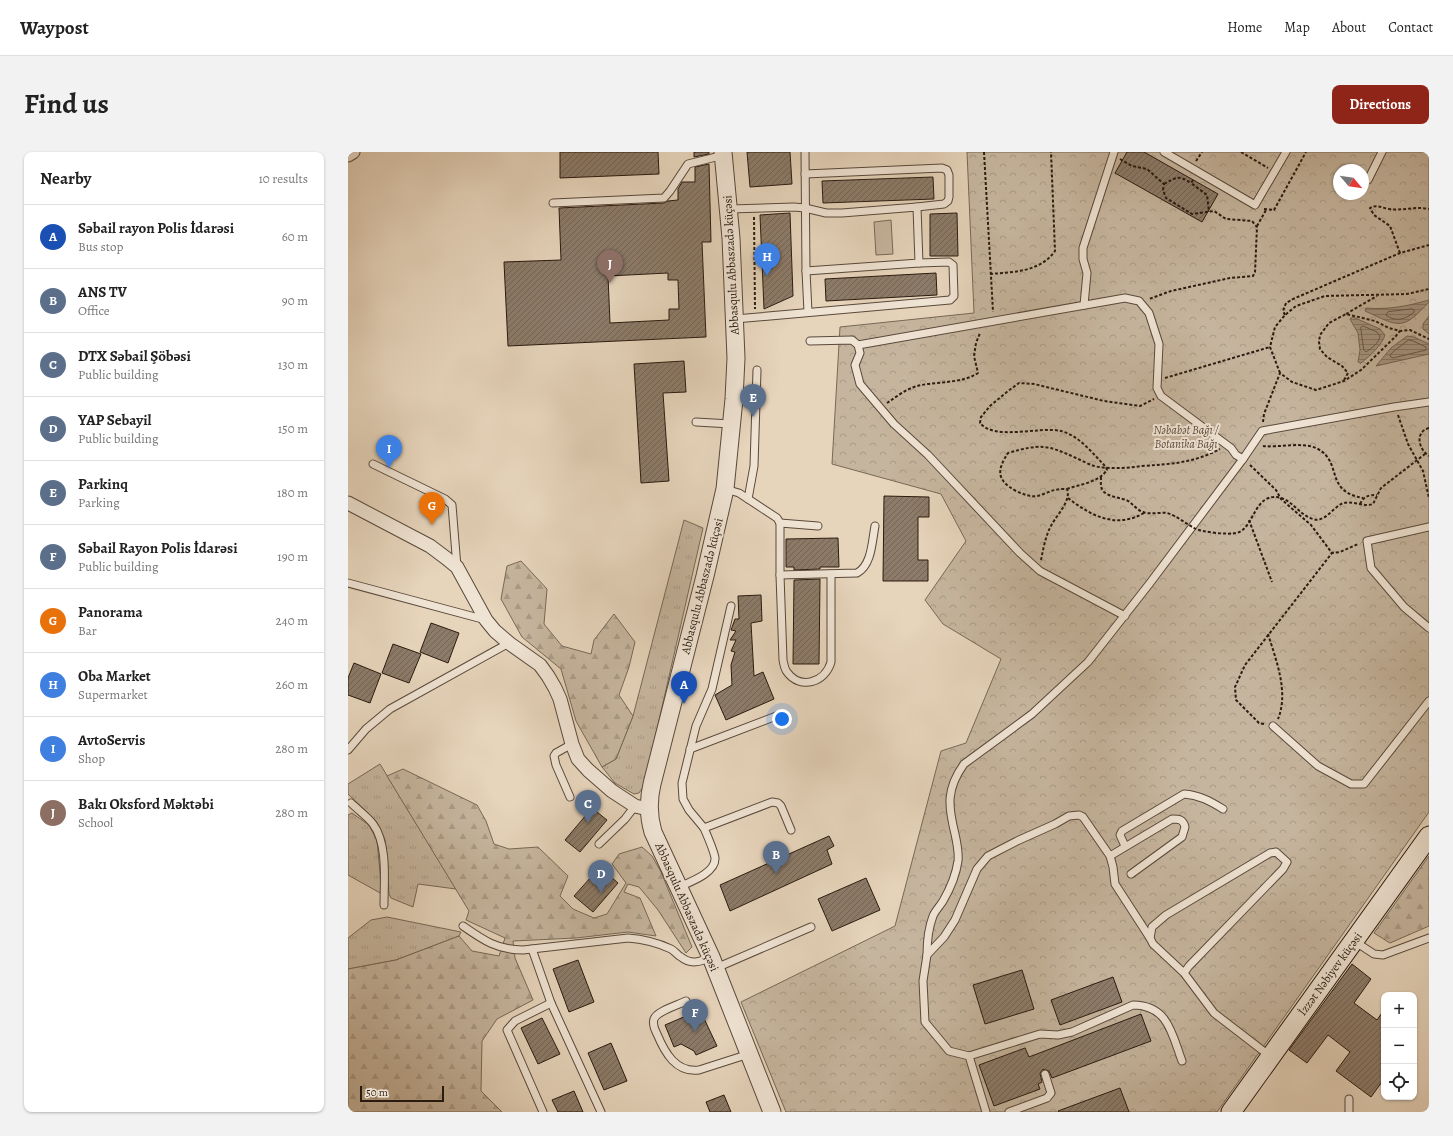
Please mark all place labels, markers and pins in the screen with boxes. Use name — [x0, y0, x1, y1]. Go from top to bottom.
pin: H — [754, 243, 780, 276]
pin: J — [597, 250, 623, 283]
pin: E — [740, 384, 766, 417]
pin: I — [376, 435, 402, 468]
pin: G — [419, 492, 445, 525]
pin: A — [671, 671, 697, 704]
pin: C — [575, 790, 601, 823]
pin: B — [763, 841, 789, 874]
pin: D — [588, 860, 614, 893]
pin: F — [682, 999, 708, 1032]

